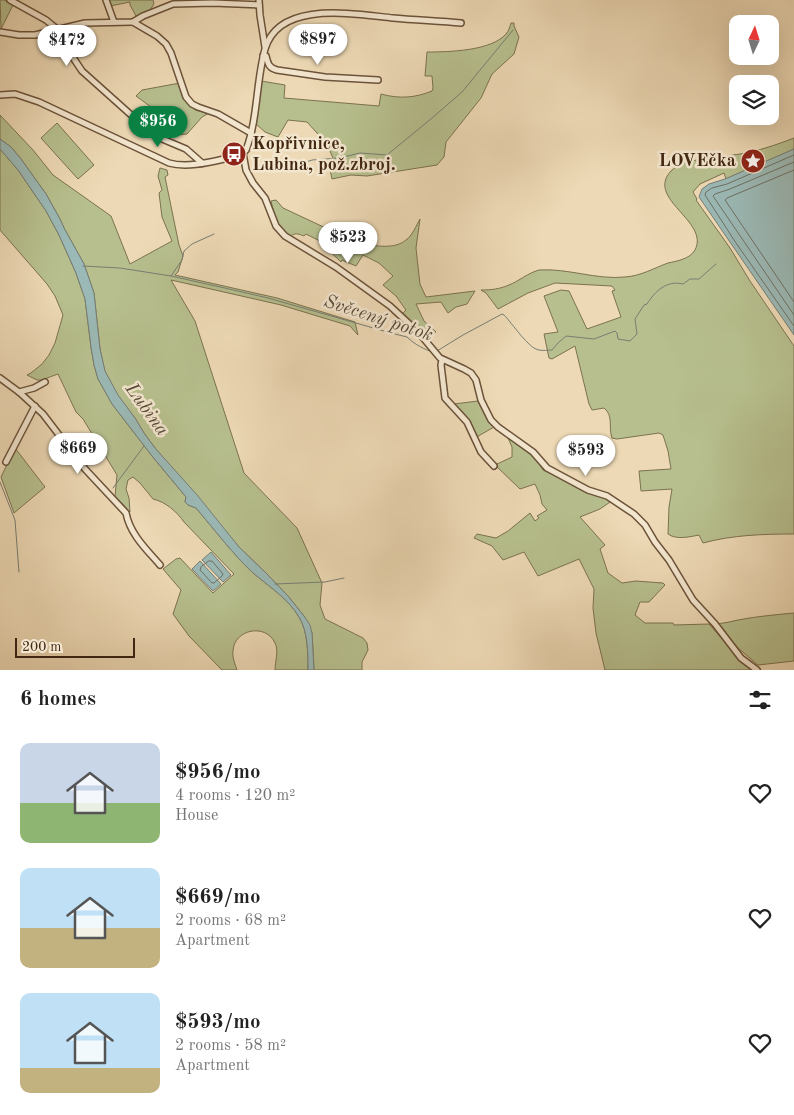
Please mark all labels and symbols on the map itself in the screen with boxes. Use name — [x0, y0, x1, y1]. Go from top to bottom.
north arrow — [729, 15, 779, 65]
pin: $897 — [288, 23, 348, 66]
pin: $472 — [37, 24, 97, 67]
pin: $956 — [128, 106, 188, 148]
place label: Kopřivnice, Lubina, pož.zbroj. — [252, 135, 396, 174]
bus stop icon: Kopřivnice, Lubina, pož.zbroj. — [221, 141, 247, 167]
place icon: LOVEčka — [740, 148, 766, 174]
place label: LOVEčka — [659, 152, 736, 170]
pin: $523 — [318, 222, 378, 264]
water label: Svěcený potok — [321, 292, 435, 346]
water label: Lubina — [120, 379, 171, 440]
pin: $669 — [48, 432, 108, 475]
pin: $593 — [556, 434, 616, 477]
scale bar — [15, 635, 135, 658]

